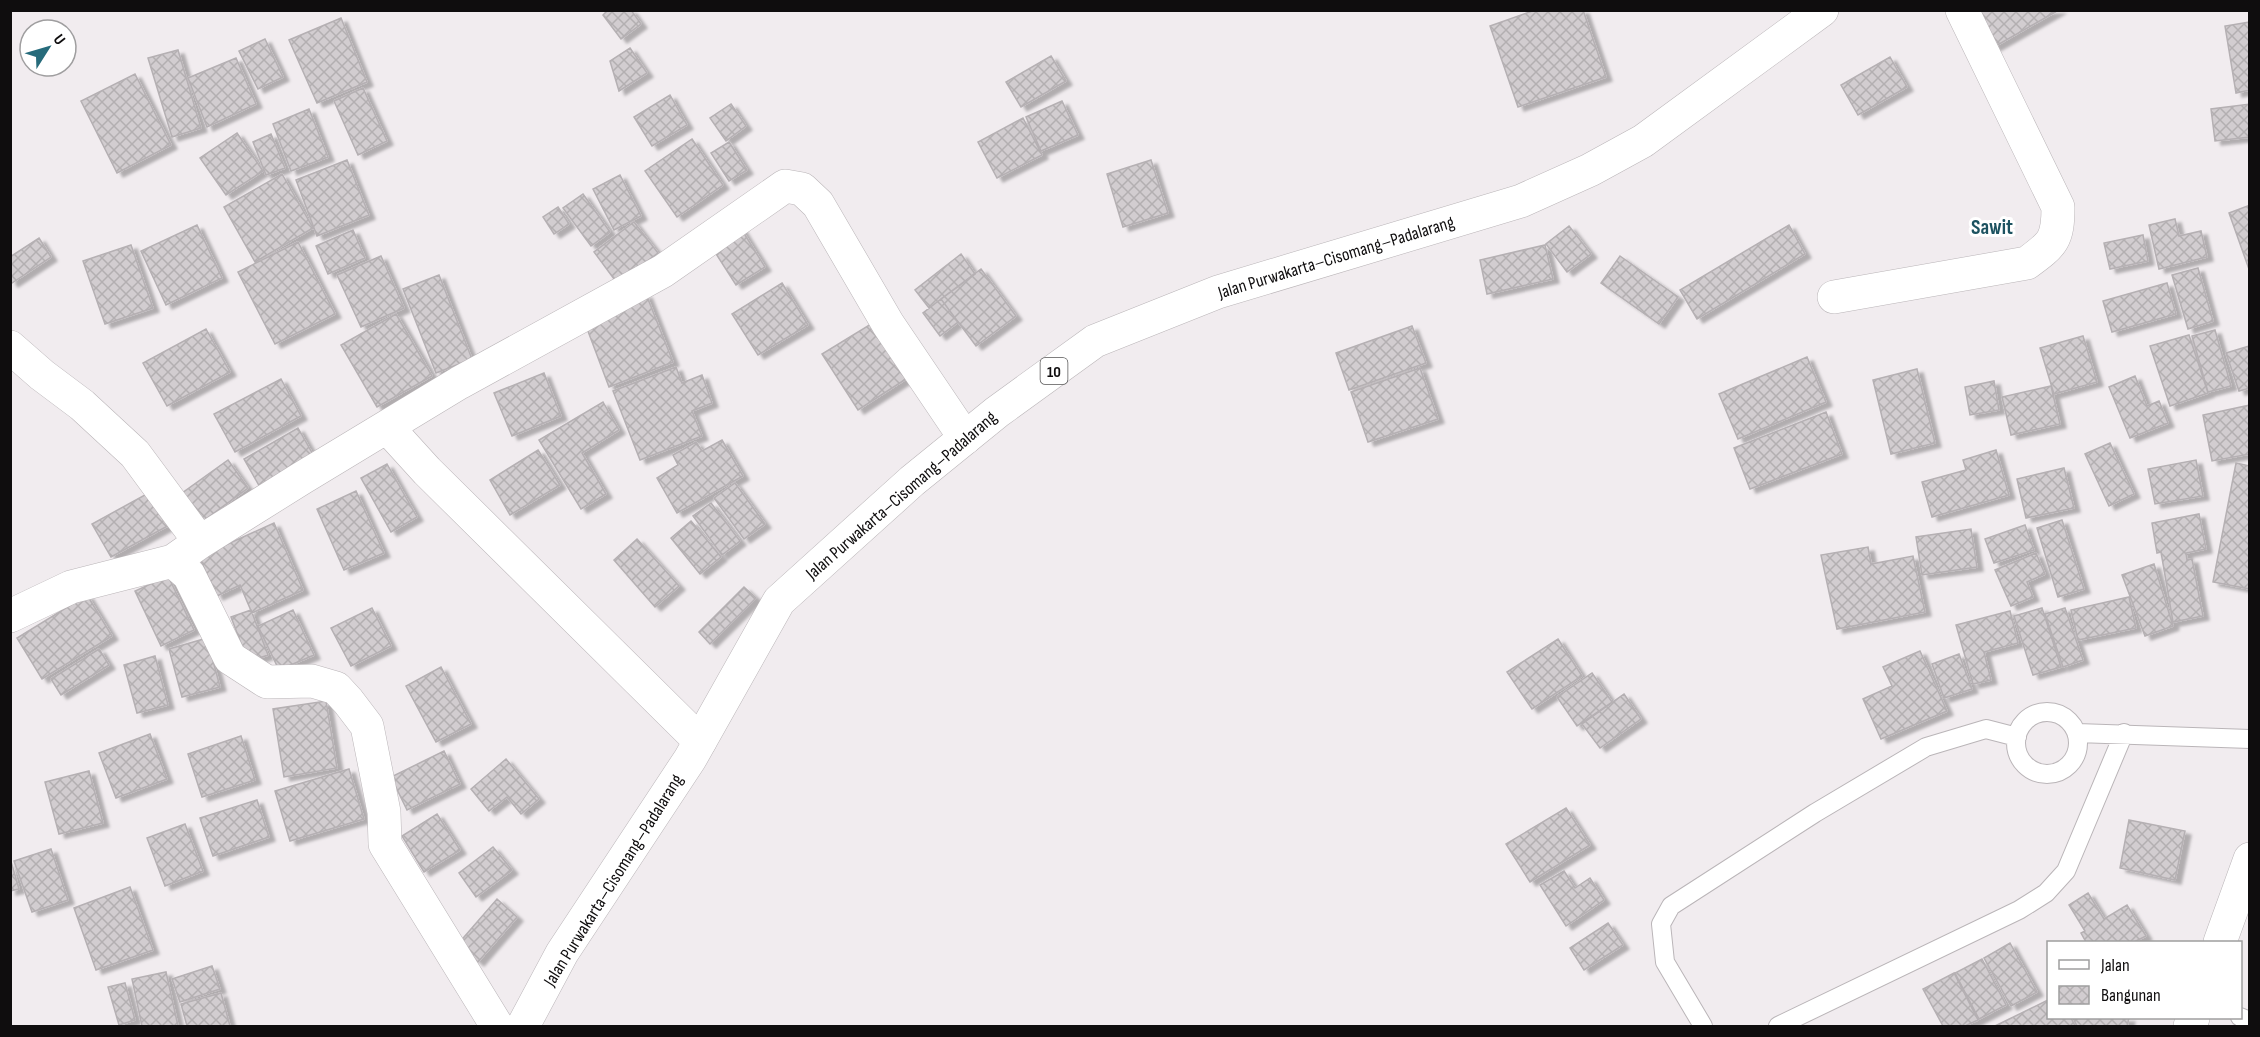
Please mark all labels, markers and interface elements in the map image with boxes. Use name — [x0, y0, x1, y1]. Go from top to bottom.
north arrow — [18, 18, 78, 78]
text: U — [49, 31, 69, 49]
street label: Jalan Purwakarta–Cisomang–Padalarang — [1215, 211, 1457, 304]
district label: Sawit — [1971, 215, 2013, 240]
road number: 10 — [1040, 358, 1068, 384]
street label: Jalan Purwakarta–Cisomang–Padalarang — [801, 407, 1001, 585]
street label: Jalan Purwakarta–Cisomang–Padalarang — [539, 770, 687, 991]
legend — [2047, 941, 2242, 1019]
text: Jalan — [2100, 955, 2130, 976]
text: Bangunan — [2101, 985, 2161, 1006]

